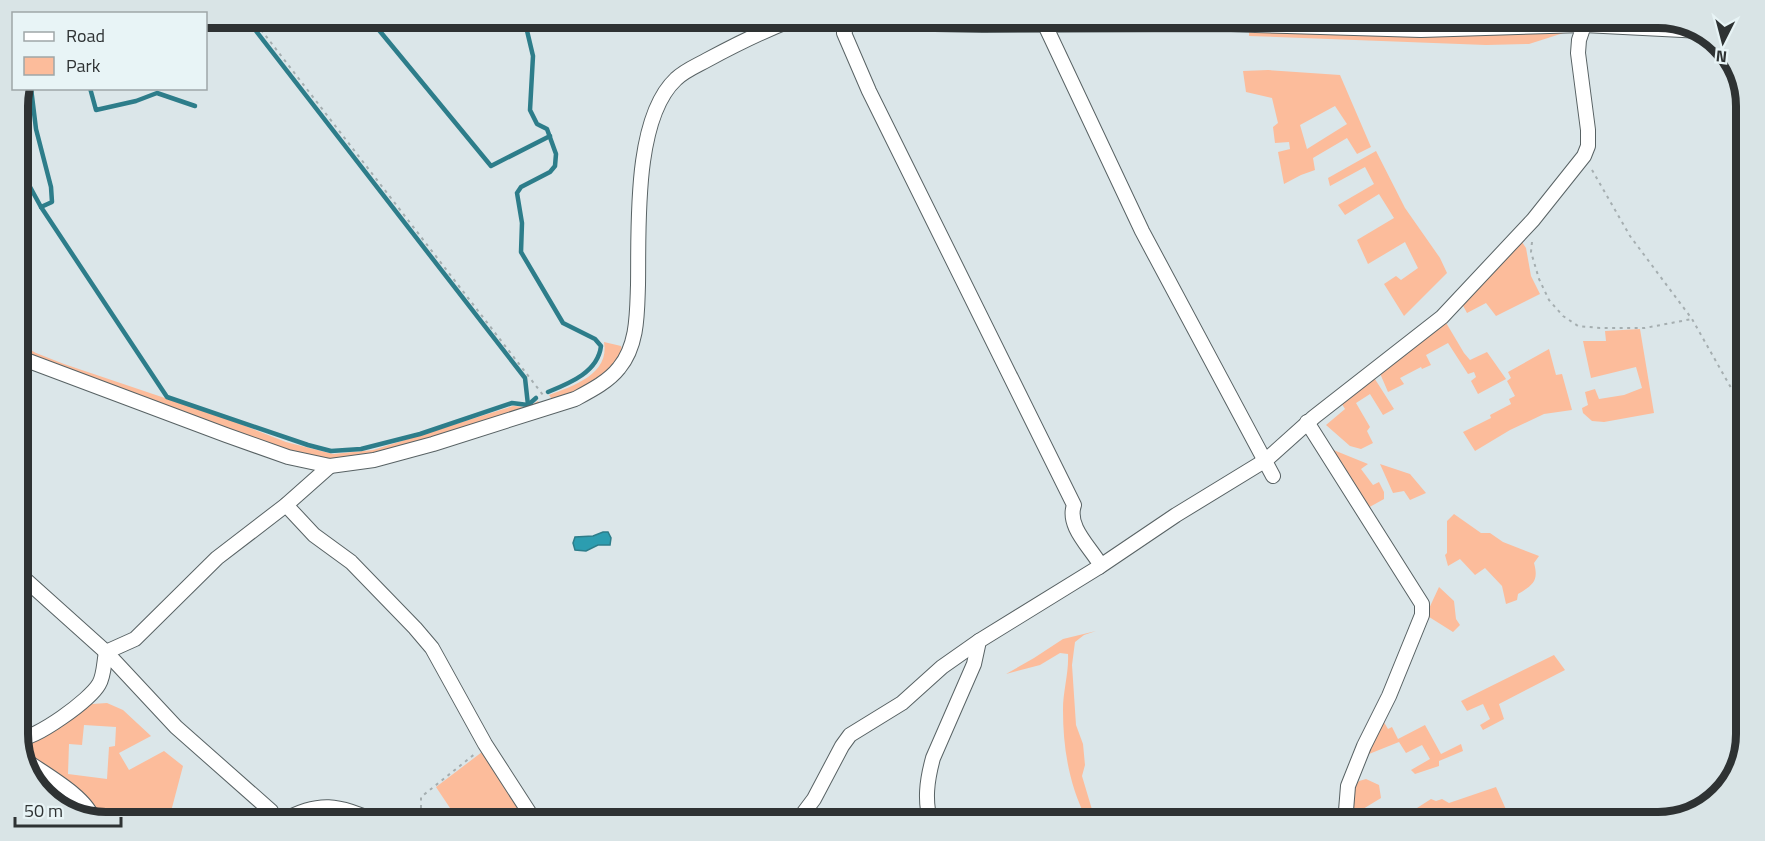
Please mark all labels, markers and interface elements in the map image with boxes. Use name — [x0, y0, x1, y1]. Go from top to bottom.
legend — [12, 12, 207, 90]
north arrow — [1693, 12, 1753, 72]
text: Road — [66, 22, 105, 49]
text: N — [1715, 44, 1728, 69]
text: Park — [66, 52, 101, 79]
scale bar — [15, 790, 122, 828]
text: 50 m — [24, 797, 63, 824]

